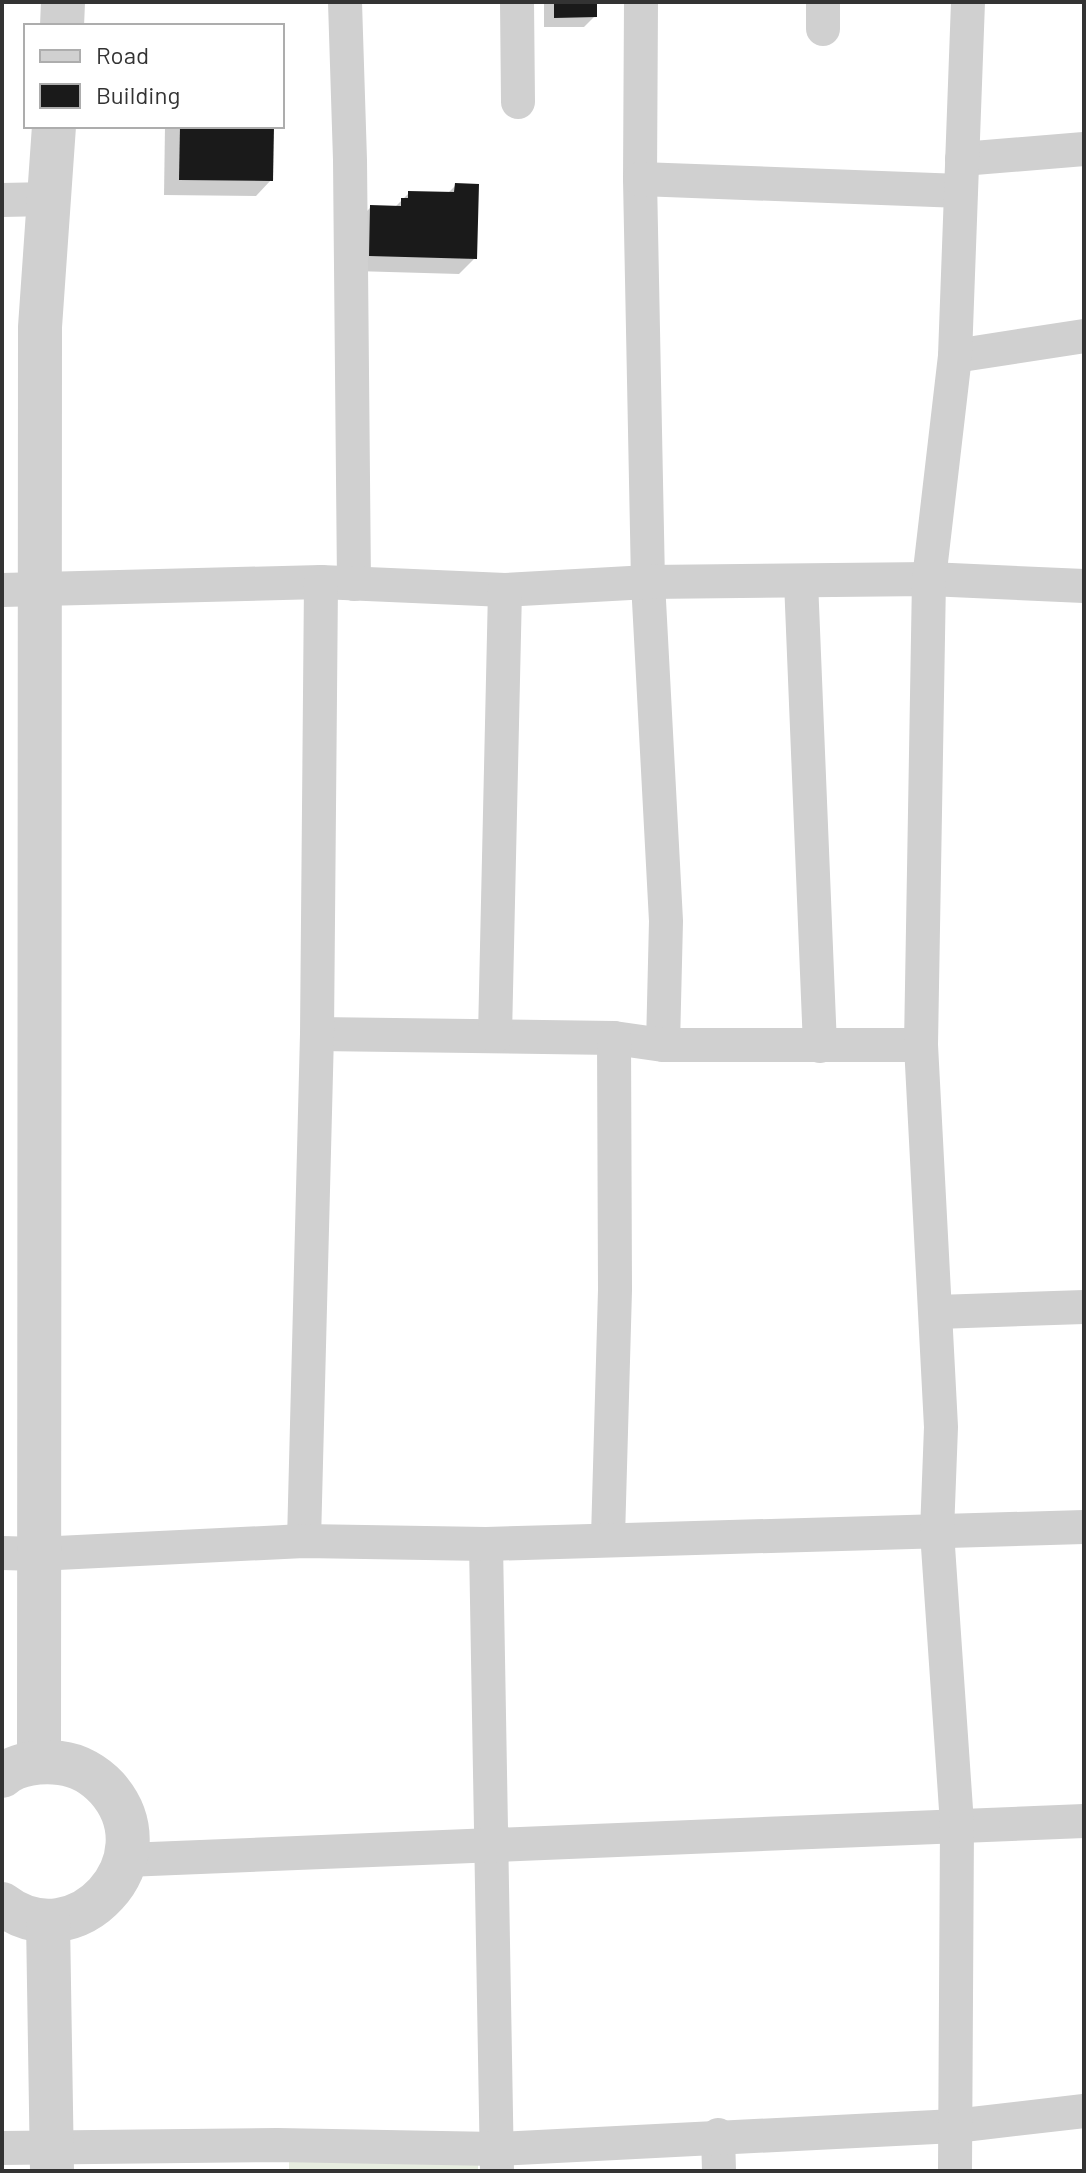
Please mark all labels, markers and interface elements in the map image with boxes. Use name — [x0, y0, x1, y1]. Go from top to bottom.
legend — [24, 24, 284, 128]
text: Road — [96, 40, 149, 69]
text: Building — [96, 80, 180, 109]

